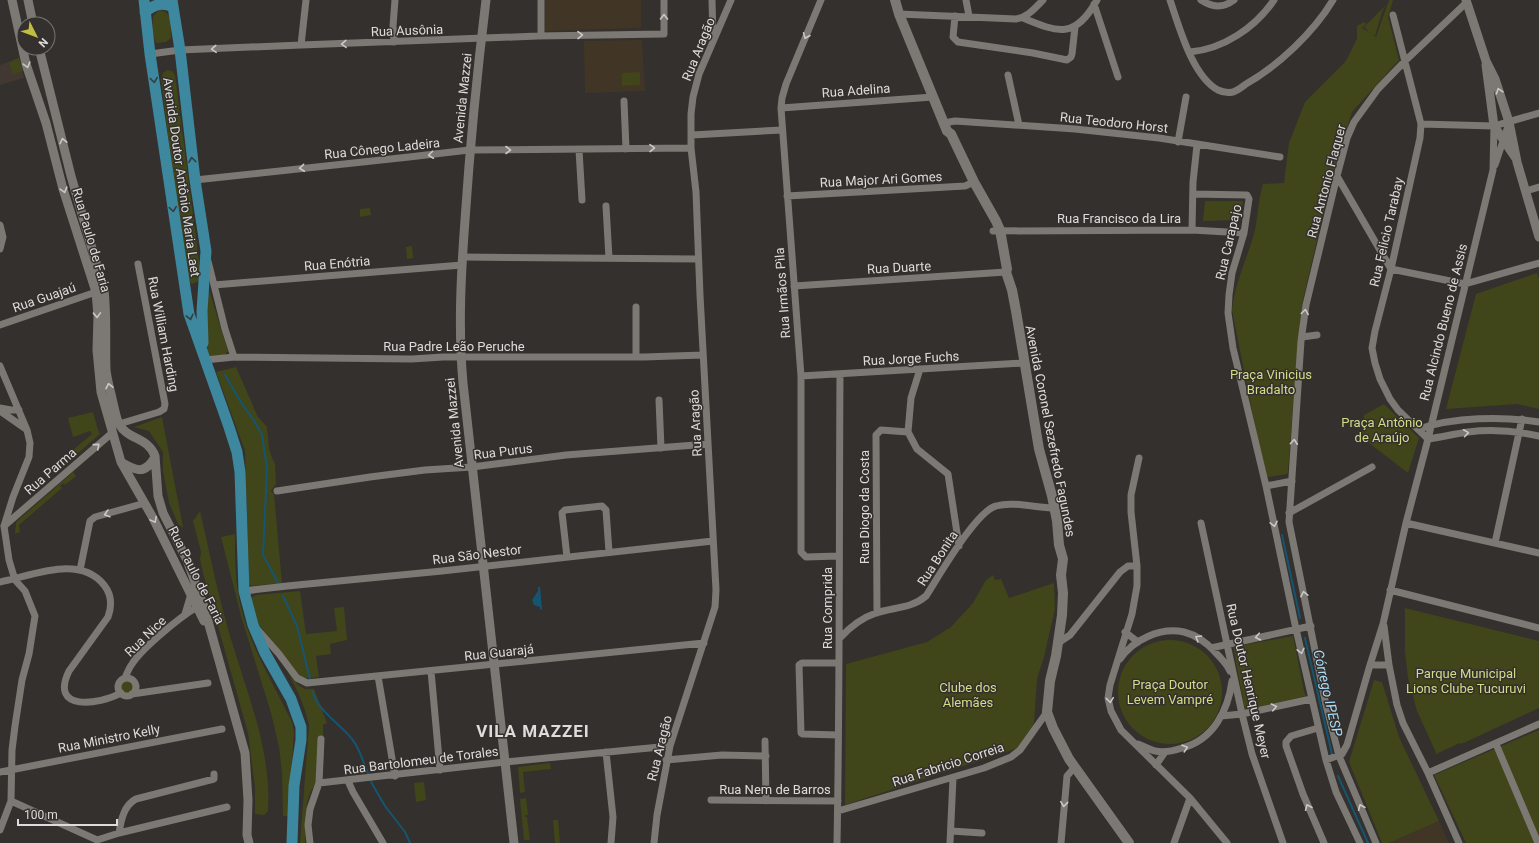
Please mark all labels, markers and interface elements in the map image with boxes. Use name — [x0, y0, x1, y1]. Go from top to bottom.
one-way arrow — [660, 14, 668, 20]
street label: Rua Aragão — [679, 15, 718, 83]
north arrow — [16, 16, 56, 56]
street label: Rua Ausônia — [370, 22, 444, 39]
one-way arrow — [577, 31, 583, 39]
one-way arrow — [802, 32, 810, 39]
text: N — [35, 35, 50, 50]
one-way arrow — [341, 39, 347, 48]
one-way arrow — [211, 45, 217, 53]
street label: Avenida Mazzei — [450, 52, 475, 144]
one-way arrow — [22, 62, 31, 69]
street label: Avenida Doutor Antônio Maria Laet — [160, 76, 203, 278]
one-way arrow — [149, 77, 158, 83]
street label: Rua Adelina — [821, 81, 891, 100]
one-way arrow — [1495, 88, 1504, 95]
street label: Rua Teodoro Horst — [1059, 109, 1169, 136]
street label: Rua Antonio Flaquer — [1304, 122, 1349, 240]
street label: Rua Cônego Ladeira — [324, 135, 441, 162]
one-way arrow — [59, 138, 67, 144]
one-way arrow — [649, 144, 655, 152]
one-way arrow — [505, 146, 511, 154]
one-way arrow — [428, 150, 434, 159]
one-way arrow — [188, 157, 197, 163]
one-way arrow — [298, 164, 305, 173]
street label: Rua Major Ari Gomes — [819, 169, 943, 190]
street label: Rua Felicio Tarabay — [1367, 176, 1406, 288]
one-way arrow — [59, 186, 68, 193]
street label: Rua Paulo de Faria — [69, 186, 114, 294]
street label: Rua Carapajo — [1213, 203, 1244, 281]
one-way arrow — [168, 206, 177, 212]
street label: Rua Francisco da Lira — [1057, 211, 1181, 226]
street label: Rua Alcindo Bueno de Assis — [1417, 242, 1470, 402]
street label: Rua Irmãos Pìla — [772, 247, 793, 339]
street label: Rua Enótria — [303, 253, 371, 274]
street label: Rua Duarte — [867, 258, 932, 277]
street label: Rua William Harding — [145, 275, 182, 393]
street label: Rua Guajaú — [11, 280, 78, 315]
one-way arrow — [1300, 309, 1309, 315]
one-way arrow — [93, 312, 101, 318]
one-way arrow — [185, 313, 194, 320]
street label: Avenida Coronel Sezefredo Fagundes — [1023, 324, 1078, 539]
street label: Rua Padre Leão Peruche — [383, 339, 525, 354]
street label: Rua Jorge Fuchs — [862, 348, 960, 369]
park label: Praça Vinicius Bradalto — [1230, 367, 1312, 397]
street label: Avenida Mazzei — [442, 377, 467, 469]
one-way arrow — [106, 383, 114, 389]
street label: Rua Aragão — [686, 389, 705, 457]
park label: Praça Antônio de Araújo — [1341, 415, 1423, 445]
one-way arrow — [1463, 429, 1469, 438]
one-way arrow — [1290, 439, 1299, 445]
street label: Rua Purus — [473, 440, 534, 463]
one-way arrow — [93, 443, 100, 450]
street label: Rua Parma — [21, 445, 79, 498]
street label: Rua Diogo da Costa — [857, 450, 872, 564]
one-way arrow — [104, 509, 111, 518]
one-way arrow — [149, 516, 157, 523]
one-way arrow — [1269, 521, 1277, 527]
street label: Rua Paulo de Faria — [165, 524, 228, 627]
street label: Rua Bonita — [914, 528, 961, 589]
street label: Rua São Nestor — [432, 542, 523, 567]
street label: Rua Comprida — [820, 567, 835, 649]
one-way arrow — [1301, 591, 1309, 598]
street label: Rua Doutor Henrique Meyer — [1223, 602, 1274, 761]
street label: Rua Nice — [122, 613, 169, 660]
one-way arrow — [1255, 633, 1261, 641]
one-way arrow — [1195, 636, 1202, 643]
street label: Rua Guarajá — [463, 641, 535, 664]
one-way arrow — [1296, 648, 1304, 654]
water label: Córrego IPESP — [1310, 648, 1346, 738]
park label: Parque Municipal Lions Clube Tucuruvi — [1406, 666, 1526, 696]
park label: Praça Doutor Levem Vampré — [1127, 677, 1213, 707]
park label: Clube dos Alemães — [939, 680, 997, 710]
one-way arrow — [1105, 697, 1114, 704]
one-way arrow — [1270, 703, 1277, 711]
street label: Rua Aragão — [644, 714, 675, 782]
street label: Rua Ministro Kelly — [57, 721, 161, 756]
district label: VILA MAZZEI — [476, 721, 590, 741]
street label: Rua Fabricio Correia — [890, 739, 1006, 790]
street label: Rua Bartolomeu de Torales — [343, 744, 500, 777]
one-way arrow — [1181, 744, 1188, 752]
street label: Rua Nem de Barros — [719, 782, 831, 797]
scale bar — [18, 801, 117, 827]
one-way arrow — [1060, 801, 1069, 807]
one-way arrow — [1305, 804, 1313, 811]
one-way arrow — [1358, 804, 1366, 812]
text: 100 m — [24, 808, 58, 822]

